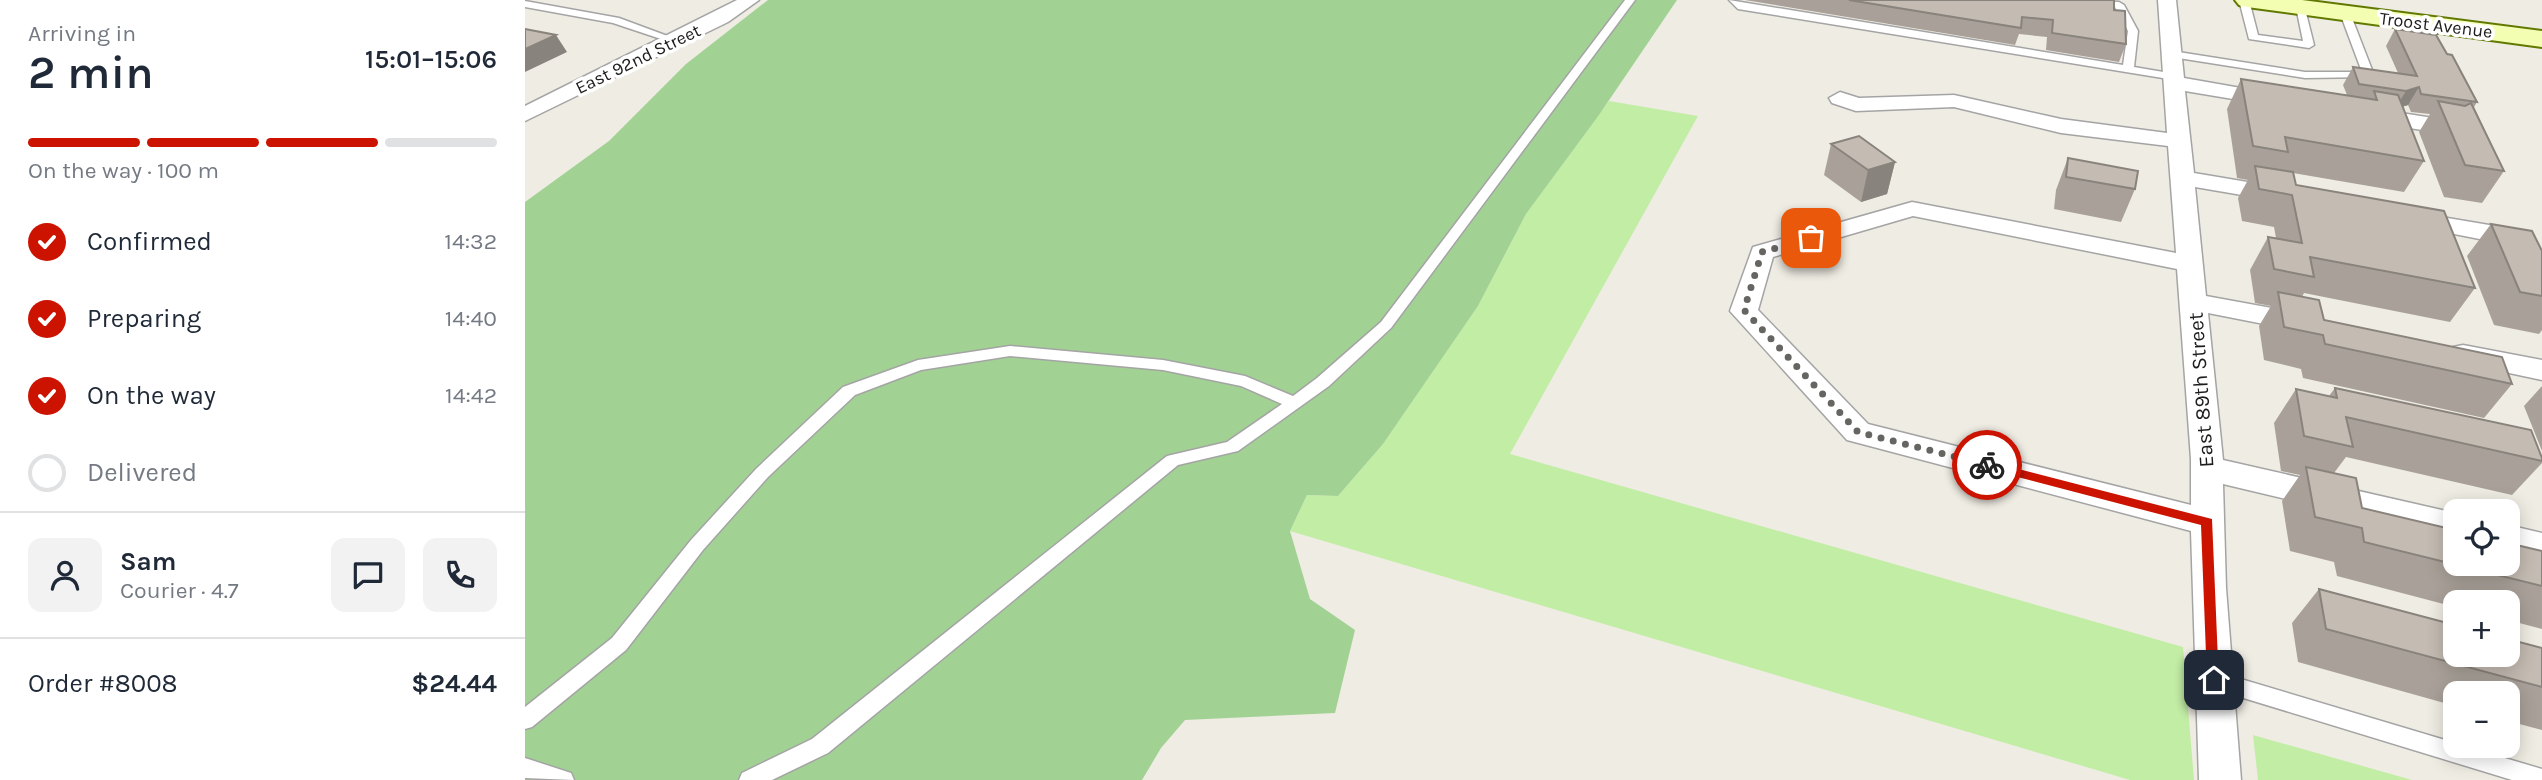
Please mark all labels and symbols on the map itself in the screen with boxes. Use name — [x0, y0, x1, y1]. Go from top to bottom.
street label: Troost Avenue — [2378, 7, 2494, 43]
street label: East 92nd Street — [572, 19, 704, 99]
pin — [1781, 208, 1841, 268]
street label: East 89th Street — [2184, 311, 2218, 468]
courier — [1952, 430, 2022, 500]
pin — [2184, 650, 2244, 710]

